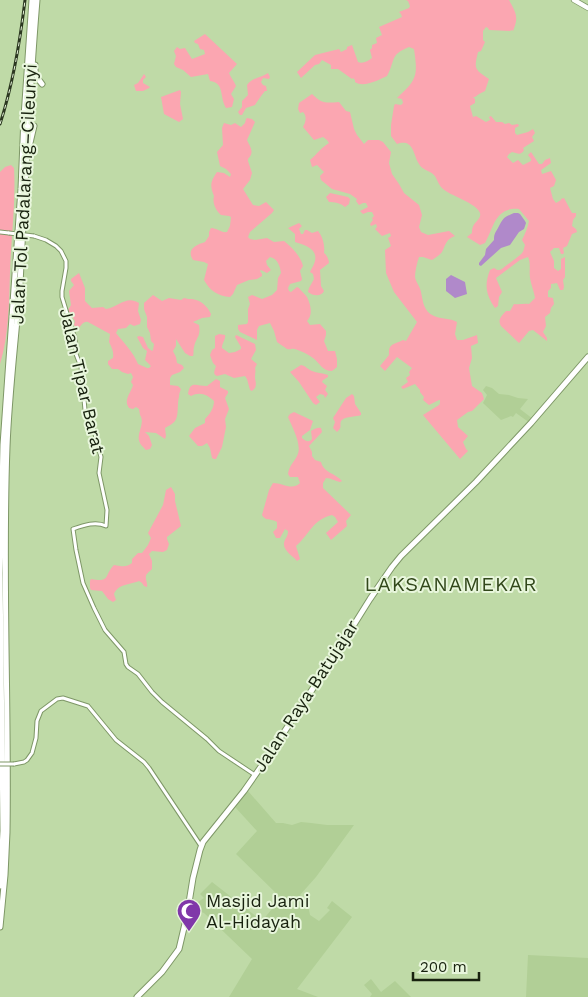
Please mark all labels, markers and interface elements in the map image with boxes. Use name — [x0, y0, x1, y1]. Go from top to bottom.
street label: Jalan Tol Padalarang–Cileunyi — [6, 63, 41, 325]
street label: Jalan Tipar Barat — [56, 306, 110, 456]
district label: LAKSANAMEKAR — [364, 572, 538, 596]
street label: Jalan Raya Batujajar — [249, 616, 363, 776]
place label: Masjid Jami Al-Hidayah — [206, 890, 310, 932]
mosque icon: Masjid Jami Al-Hidayah — [176, 898, 202, 932]
scale bar — [413, 950, 479, 982]
text: 200 m — [420, 958, 467, 976]

